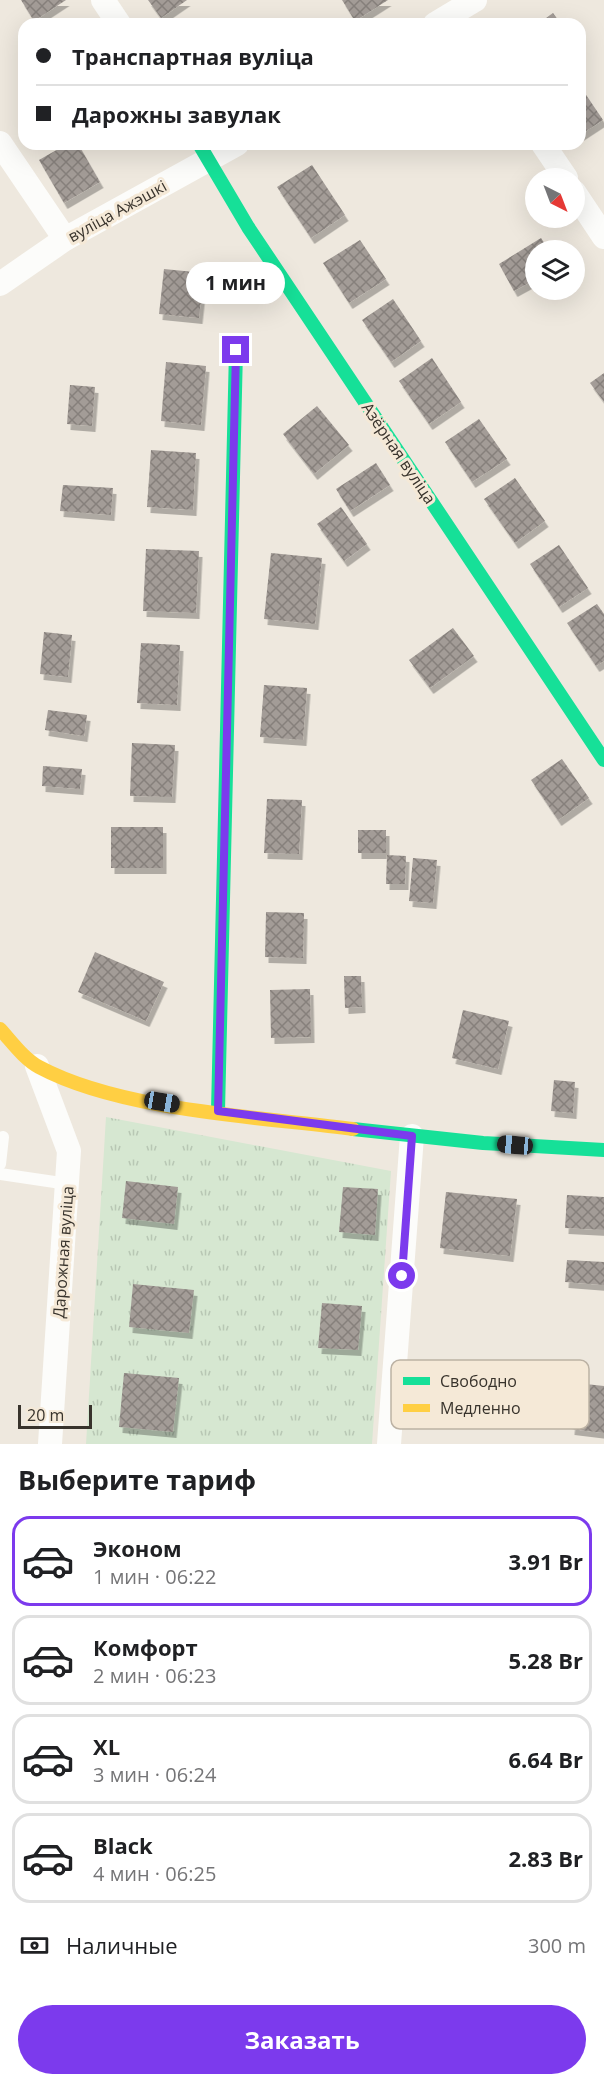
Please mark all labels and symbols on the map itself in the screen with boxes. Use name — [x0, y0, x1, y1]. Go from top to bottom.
north arrow — [525, 168, 585, 228]
street label: вуліца Ажэшкі — [64, 175, 170, 247]
callout: 1 мин — [186, 263, 286, 305]
route end — [222, 336, 249, 363]
street label: Азёрная вуліца — [357, 398, 441, 508]
car — [143, 1090, 181, 1114]
car — [496, 1134, 534, 1156]
street label: Дарожная вуліца — [47, 1185, 79, 1319]
route start — [388, 1262, 415, 1289]
legend — [391, 1360, 589, 1429]
text: Свободно — [440, 1370, 517, 1392]
text: Медленно — [440, 1397, 521, 1419]
scale bar — [18, 1402, 92, 1430]

